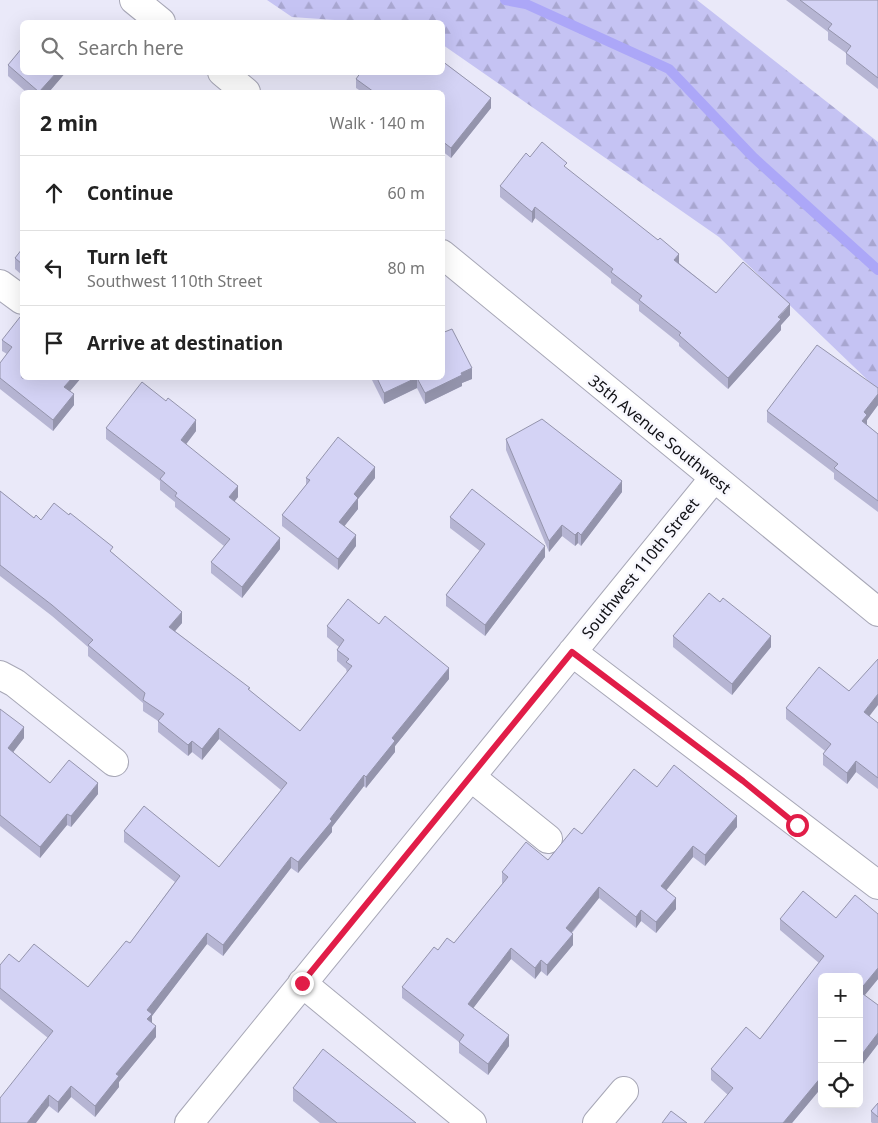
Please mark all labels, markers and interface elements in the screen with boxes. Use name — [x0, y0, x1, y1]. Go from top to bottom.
search box — [20, 20, 445, 75]
icon: search — [38, 34, 66, 62]
text: Search here — [78, 35, 184, 61]
text: 2 min — [40, 109, 98, 137]
text: Walk · 140 m — [330, 112, 425, 134]
icon: ahead — [40, 179, 68, 207]
text: Continue — [87, 180, 173, 206]
text: 60 m — [388, 182, 425, 204]
text: Turn left — [87, 244, 168, 270]
icon: left — [40, 254, 68, 282]
text: 80 m — [388, 257, 425, 279]
text: Southwest 110th Street — [87, 270, 262, 292]
icon: arrive — [40, 329, 68, 357]
text: Arrive at destination — [87, 330, 283, 356]
street label: 35th Avenue Southwest — [584, 370, 736, 499]
street label: Southwest 110th Street — [576, 493, 704, 643]
route start — [786, 814, 809, 837]
route end — [291, 972, 314, 995]
map controls — [818, 973, 863, 1108]
button: + — [818, 973, 863, 1018]
button: − — [818, 1018, 863, 1063]
button: locate — [818, 1063, 863, 1108]

